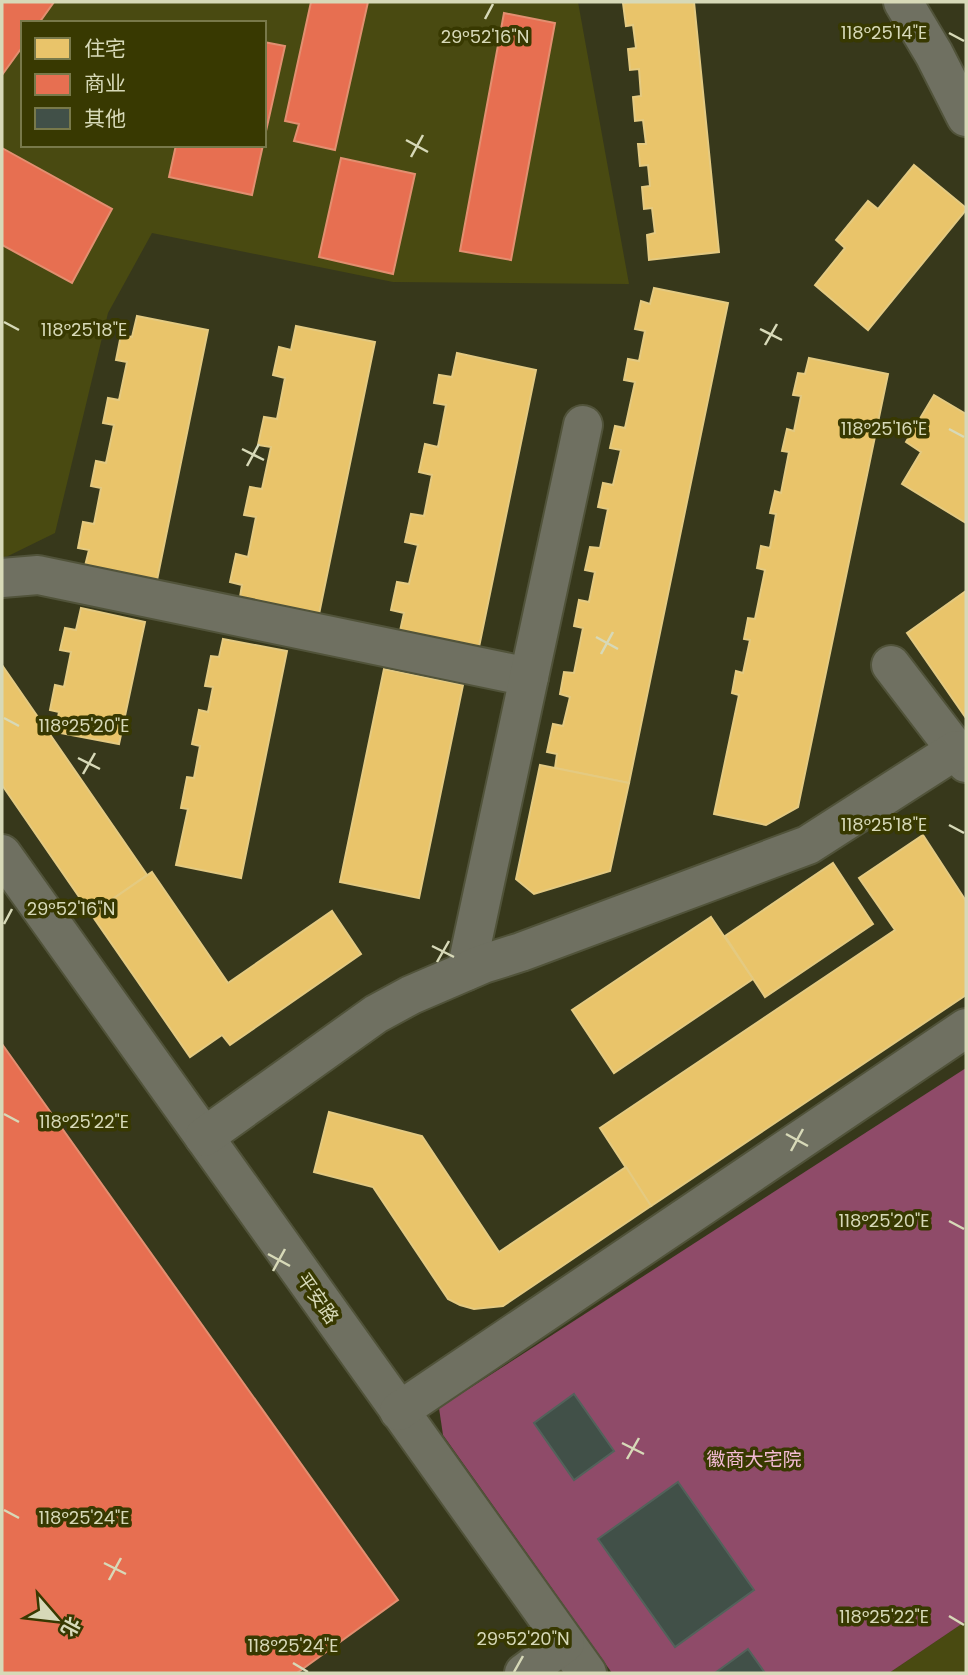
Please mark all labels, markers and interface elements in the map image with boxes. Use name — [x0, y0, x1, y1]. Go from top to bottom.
text: 118°25'14"E — [841, 20, 927, 45]
legend — [21, 21, 266, 147]
text: 29°52'16"N — [441, 24, 529, 49]
text: 住宅 — [84, 34, 126, 63]
text: 商业 — [84, 69, 126, 98]
text: 其他 — [84, 104, 126, 133]
text: 118°25'18"E — [41, 317, 127, 342]
text: 118°25'16"E — [841, 416, 927, 441]
text: 118°25'20"E — [39, 713, 129, 738]
text: 118°25'18"E — [841, 812, 927, 837]
text: 29°52'16"N — [27, 896, 115, 921]
text: 118°25'22"E — [39, 1109, 129, 1134]
text: 118°25'20"E — [839, 1208, 929, 1233]
street label: 平安路 — [290, 1267, 345, 1329]
park label: 徽商大宅院 — [706, 1446, 802, 1473]
text: 118°25'24"E — [39, 1505, 129, 1530]
north arrow — [21, 1584, 91, 1654]
text: 118°25'22"E — [839, 1604, 929, 1629]
text: 北 — [54, 1612, 87, 1641]
text: 29°52'20"N — [476, 1626, 570, 1651]
text: 118°25'24"E — [248, 1633, 338, 1658]

